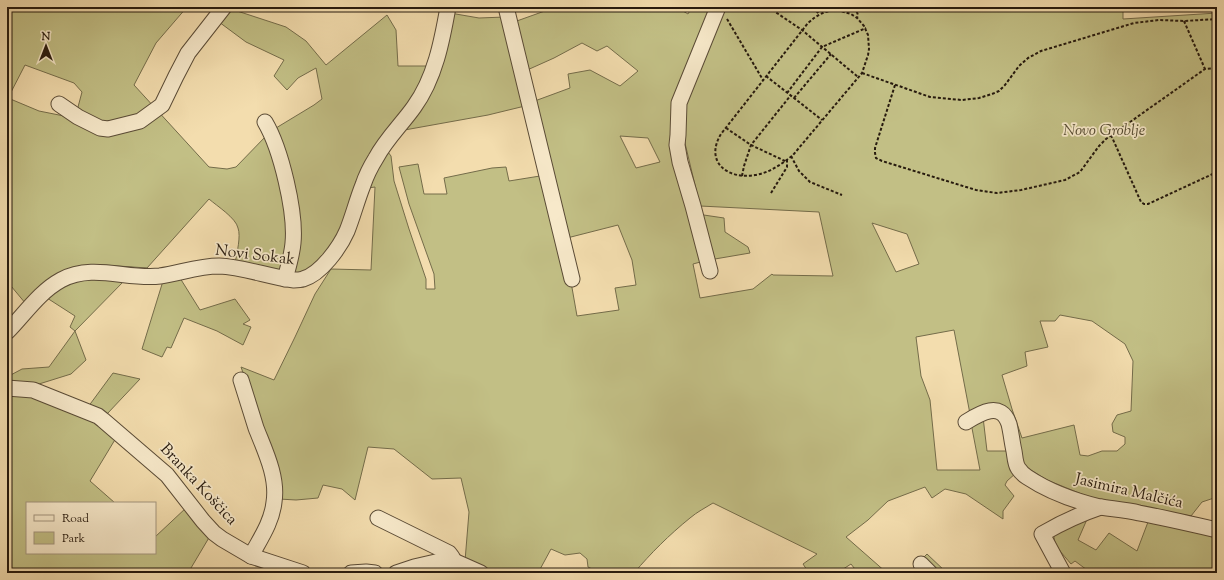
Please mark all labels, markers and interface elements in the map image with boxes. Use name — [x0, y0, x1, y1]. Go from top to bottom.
north arrow — [26, 26, 66, 66]
text: N — [41, 29, 51, 45]
park label: Novo Groblje — [1063, 120, 1145, 143]
street label: Novi Sokak — [214, 240, 296, 272]
street label: Branka Koščica — [154, 439, 243, 532]
street label: Jasimira Malčića — [1072, 468, 1186, 516]
legend — [26, 502, 156, 554]
text: Road — [62, 510, 89, 528]
text: Park — [62, 530, 85, 548]

